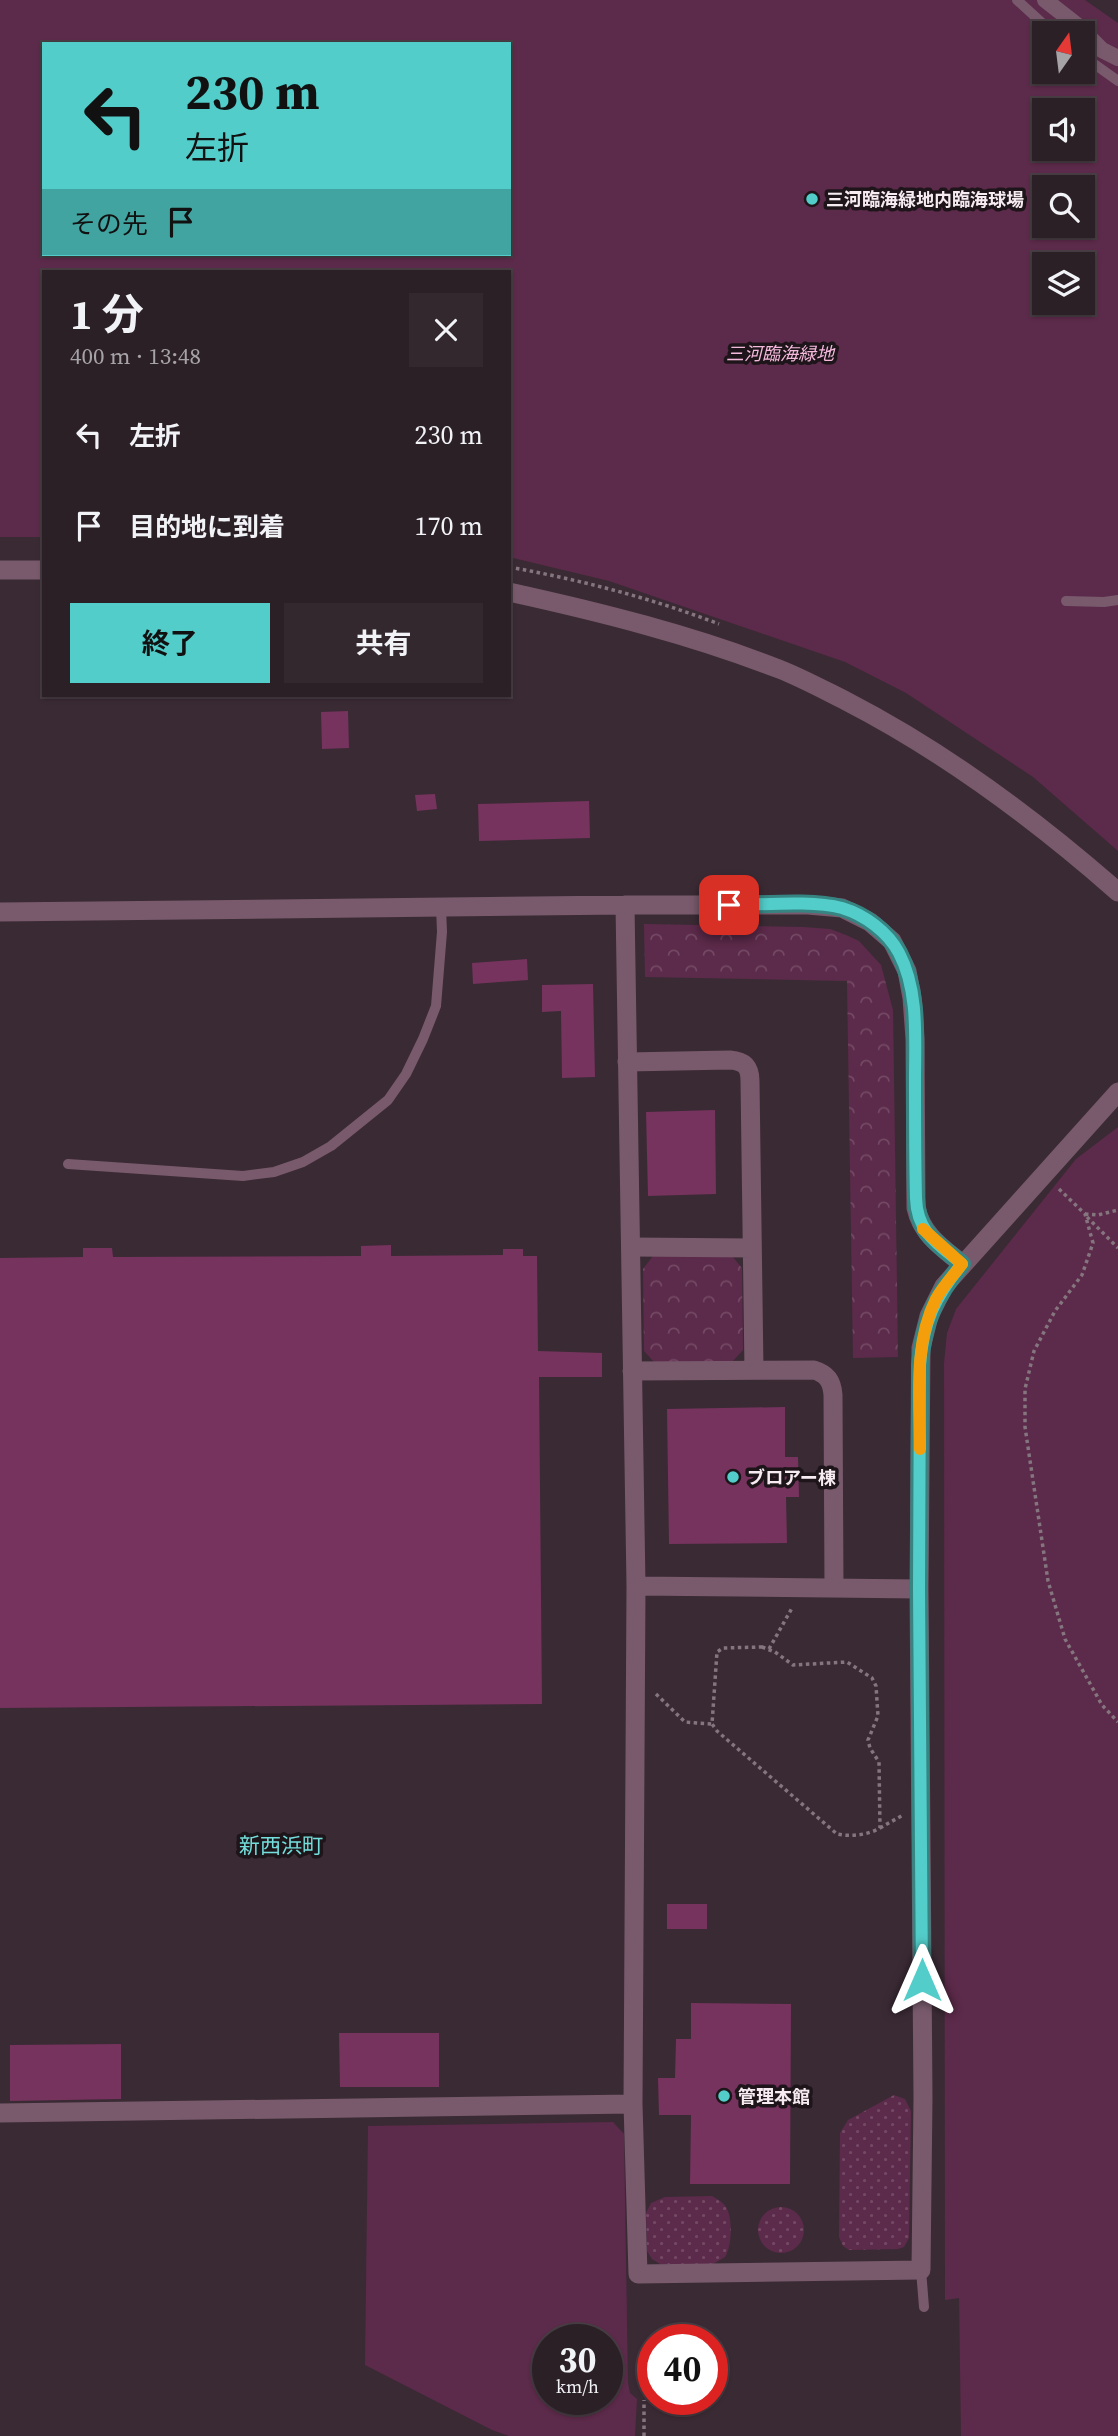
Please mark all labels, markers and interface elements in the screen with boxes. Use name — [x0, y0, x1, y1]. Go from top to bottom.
north arrow — [1032, 21, 1096, 84]
map controls — [1032, 21, 1095, 315]
text: 230 m — [185, 58, 320, 125]
icon: left — [70, 70, 161, 161]
button: sound — [1032, 98, 1095, 161]
text: 左折 — [185, 126, 249, 170]
button: search — [1032, 175, 1095, 238]
place label: 三河臨海緑地内臨海球場 — [826, 187, 1024, 212]
marker: 三河臨海緑地内臨海球場 — [804, 191, 820, 207]
icon: arrive — [162, 203, 200, 241]
text: その先 — [70, 206, 148, 242]
button: layers — [1032, 252, 1095, 315]
text: 1 分 — [70, 285, 144, 343]
button: close — [409, 293, 483, 367]
text: 400 m · 13:48 — [70, 340, 201, 372]
park label: 三河臨海緑地 — [726, 341, 836, 366]
icon: left — [70, 416, 108, 454]
text: 230 m — [415, 417, 483, 453]
text: 左折 — [129, 418, 181, 454]
icon: arrive — [70, 507, 108, 545]
text: 170 m — [415, 508, 483, 544]
text: 目的地に到着 — [129, 509, 285, 545]
button: 終了 — [70, 603, 270, 683]
button: 共有 — [284, 603, 483, 683]
pin — [699, 875, 759, 935]
icon: arrive — [710, 886, 748, 924]
place label: ブロアー棟 — [747, 1465, 836, 1490]
marker: ブロアー棟 — [725, 1469, 741, 1485]
district label: 新西浜町 — [239, 1831, 323, 1860]
position arrow — [885, 1943, 959, 2017]
place label: 管理本館 — [738, 2084, 810, 2109]
marker: 管理本館 — [716, 2088, 732, 2104]
speed limit sign: 40 — [637, 2324, 728, 2415]
text: 30 — [559, 2336, 596, 2384]
text: km/h — [556, 2374, 599, 2399]

